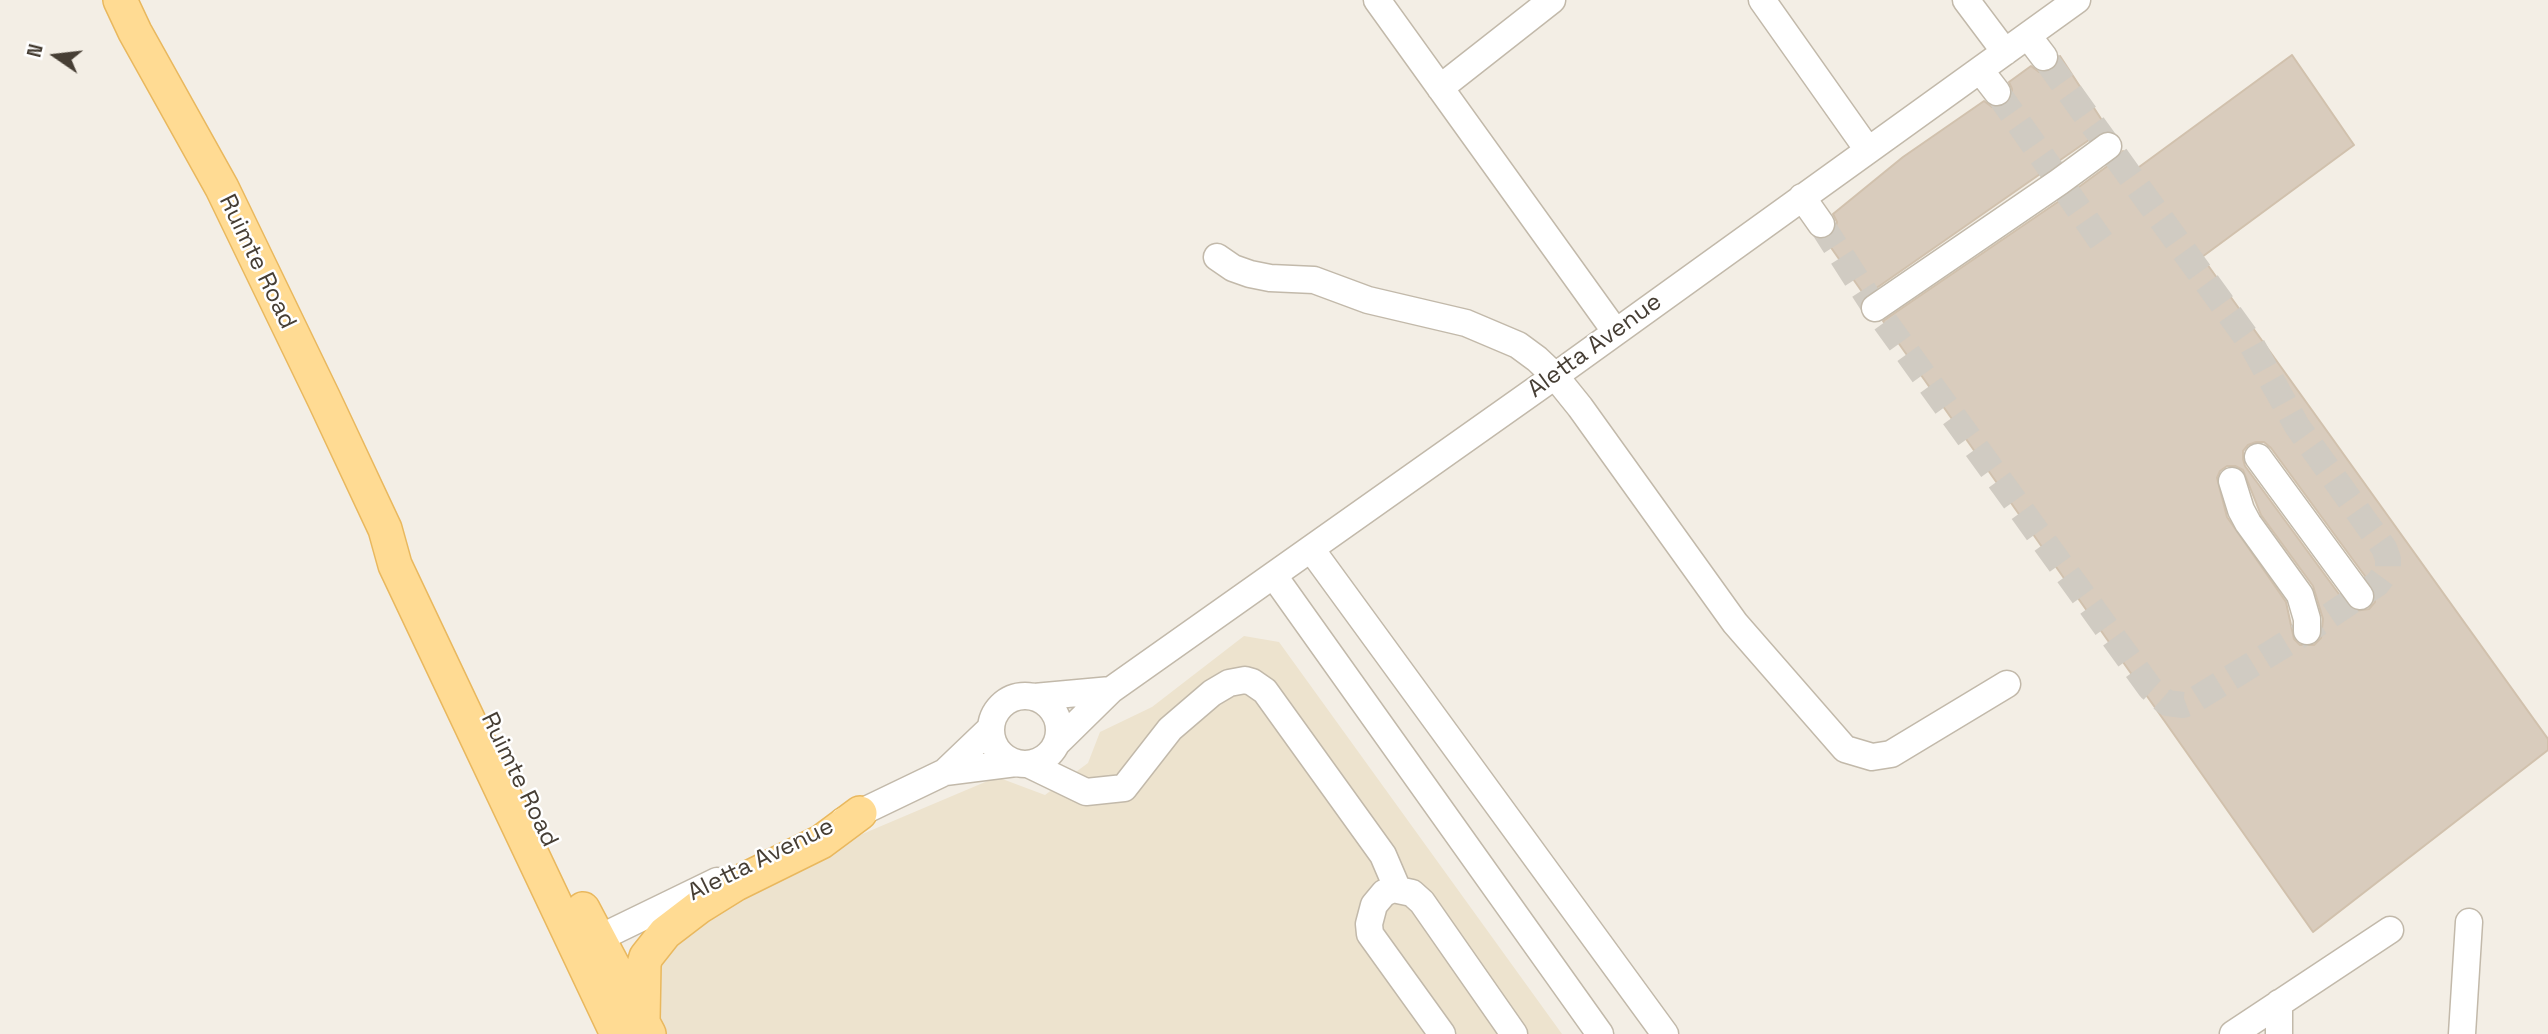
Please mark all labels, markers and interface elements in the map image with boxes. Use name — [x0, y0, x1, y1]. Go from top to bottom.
north arrow — [21, 21, 91, 91]
text: N — [21, 42, 49, 60]
street label: Ruimte Road — [212, 190, 302, 334]
street label: Aletta Avenue — [1522, 288, 1668, 404]
street label: Ruimte Road — [474, 708, 564, 852]
street label: Aletta Avenue — [683, 812, 839, 908]

